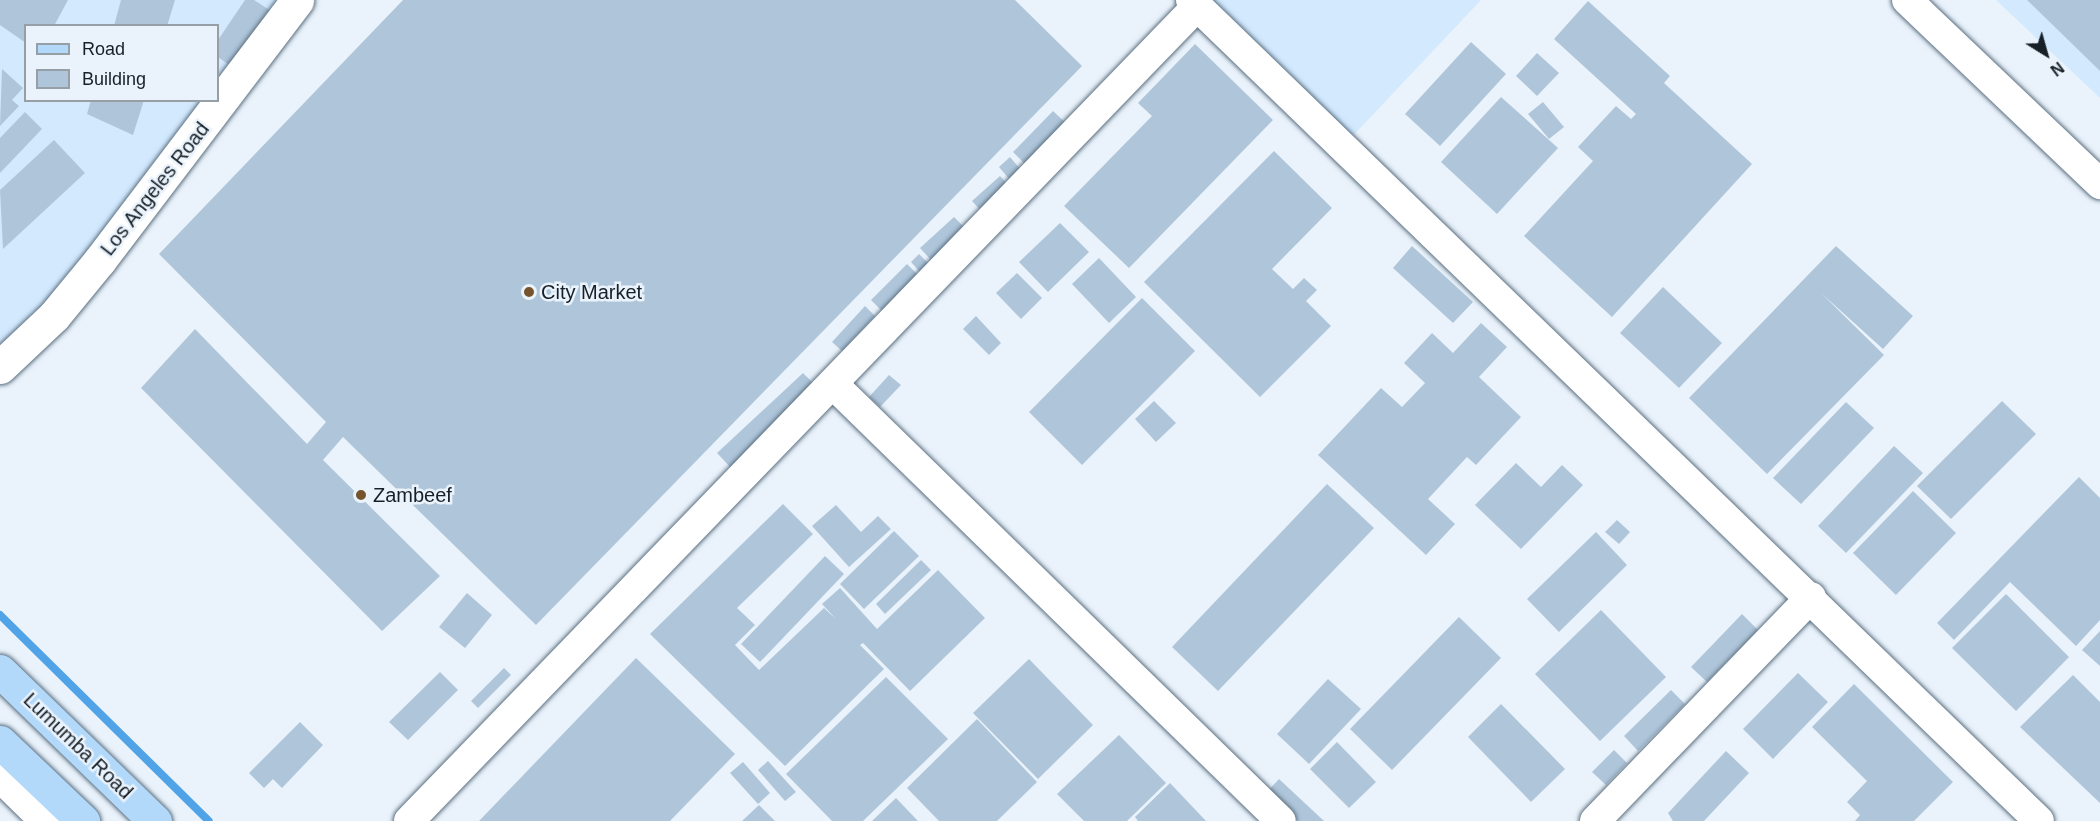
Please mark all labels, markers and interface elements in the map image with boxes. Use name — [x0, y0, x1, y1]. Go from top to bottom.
legend — [24, 24, 219, 102]
north arrow — [2016, 24, 2076, 84]
text: Road — [82, 39, 125, 59]
text: N — [2047, 59, 2067, 79]
text: Building — [82, 69, 146, 89]
street label: Los Angeles Road — [95, 117, 215, 261]
place label: City Market — [541, 280, 642, 304]
marker: City Market — [522, 285, 536, 299]
place label: Zambeef — [373, 483, 452, 507]
marker: Zambeef — [354, 488, 368, 502]
street label: Lumumba Road — [18, 688, 138, 804]

